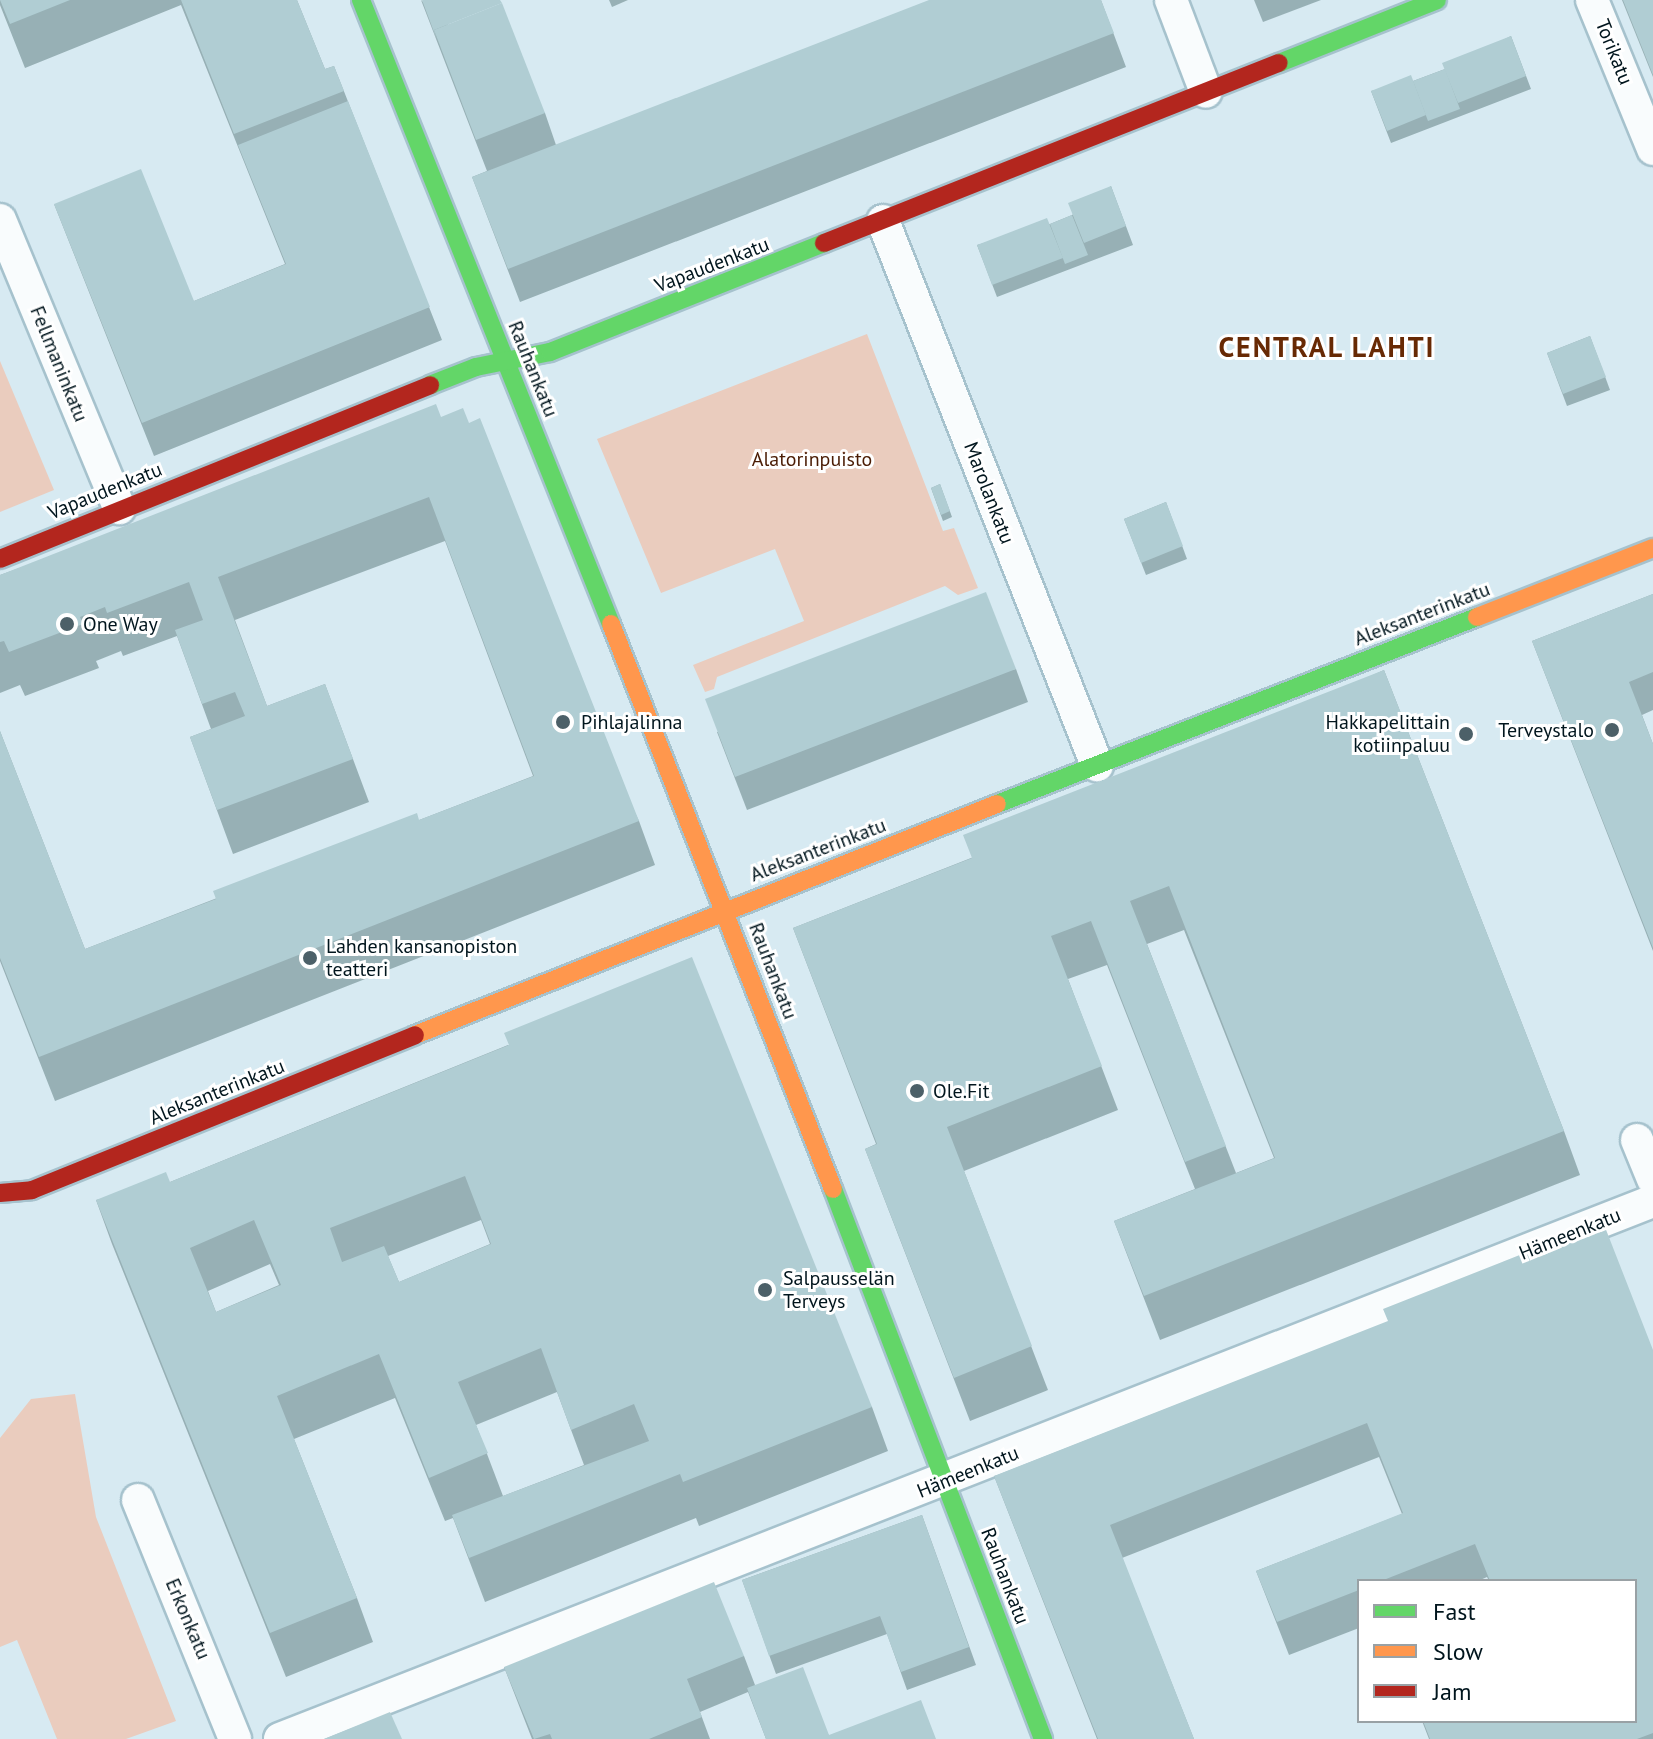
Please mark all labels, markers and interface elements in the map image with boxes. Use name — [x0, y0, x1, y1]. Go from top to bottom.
street label: Torikatu — [1590, 16, 1638, 88]
street label: Vapaudenkatu — [651, 232, 773, 298]
street label: Fellmaninkatu — [25, 303, 93, 425]
street label: Rauhankatu — [503, 318, 563, 420]
district label: CENTRAL LAHTI — [1218, 330, 1436, 364]
street label: Marolankatu — [959, 439, 1019, 547]
park label: Alatorinpuisto — [752, 447, 872, 471]
street label: Vapaudenkatu — [45, 457, 165, 525]
street label: Aleksanterinkatu — [1351, 577, 1493, 651]
place label: One Way — [83, 612, 158, 636]
marker: One Way — [58, 615, 76, 633]
place label: Pihlajalinna — [581, 710, 682, 734]
place label: Hakkapelittain kotiinpaluu — [1326, 710, 1450, 757]
marker: Pihlajalinna — [552, 711, 574, 733]
place label: Terveystalo — [1498, 718, 1594, 742]
marker: Terveystalo — [1601, 719, 1623, 741]
marker: Hakkapelittain kotiinpaluu — [1457, 725, 1475, 743]
street label: Aleksanterinkatu — [747, 813, 889, 887]
street label: Rauhankatu — [744, 919, 802, 1023]
place label: Lahden kansanopiston teatteri — [326, 934, 517, 981]
marker: Lahden kansanopiston teatteri — [301, 949, 319, 967]
street label: Aleksanterinkatu — [146, 1054, 288, 1130]
place label: Ole.Fit — [933, 1079, 989, 1103]
marker: Ole.Fit — [908, 1082, 926, 1100]
street label: Hämeenkatu — [1516, 1203, 1624, 1265]
place label: Salpausselän Terveys — [783, 1266, 895, 1313]
marker: Salpausselän Terveys — [754, 1279, 776, 1301]
street label: Hämeenkatu — [914, 1441, 1022, 1503]
street label: Rauhankatu — [976, 1524, 1034, 1628]
street label: Erkonkatu — [160, 1575, 216, 1663]
legend — [1357, 1579, 1637, 1723]
text: Fast — [1433, 1596, 1476, 1627]
text: Slow — [1433, 1636, 1483, 1667]
text: Jam — [1433, 1676, 1471, 1707]

